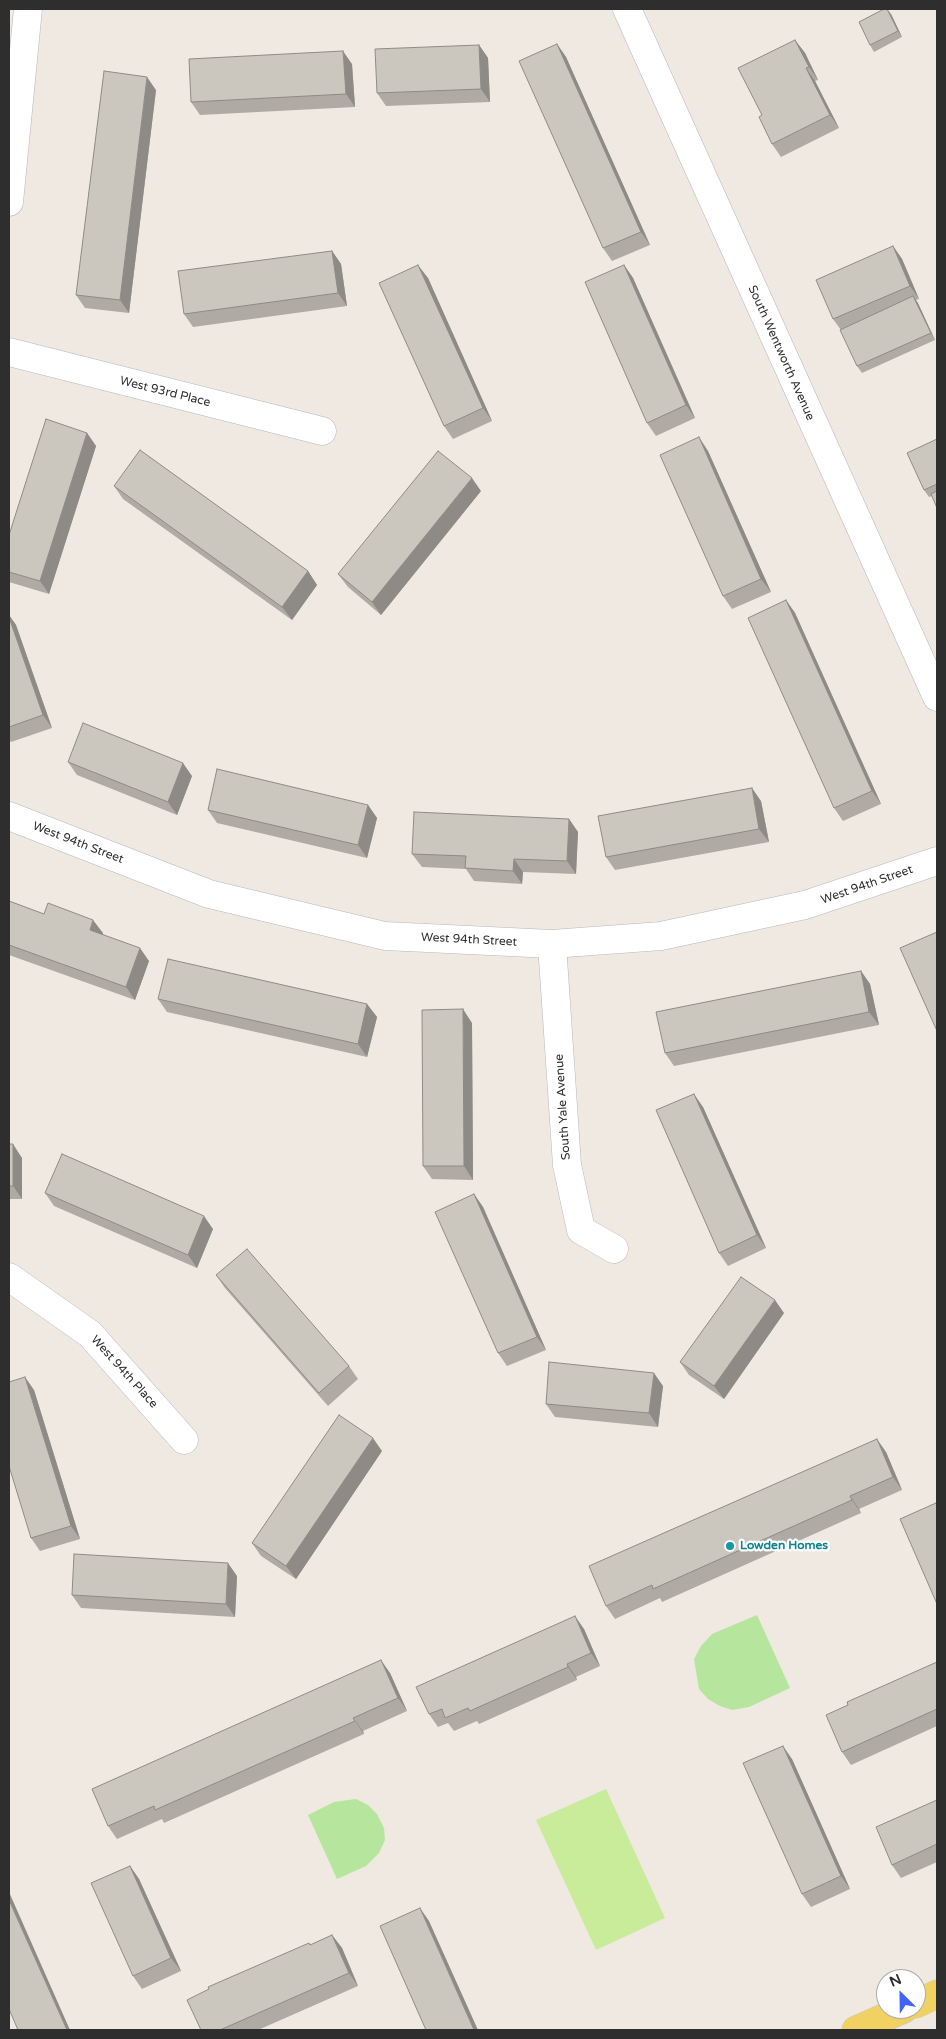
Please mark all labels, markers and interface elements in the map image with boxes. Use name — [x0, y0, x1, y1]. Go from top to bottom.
street label: South Wentworth Avenue — [745, 283, 817, 423]
street label: West 93rd Place — [118, 374, 212, 410]
street label: West 94th Street — [31, 819, 125, 867]
street label: West 94th Street — [819, 863, 915, 907]
street label: West 94th Street — [421, 930, 517, 950]
street label: South Yale Avenue — [552, 1053, 574, 1161]
street label: West 94th Place — [88, 1333, 160, 1411]
place label: Lowden Homes — [740, 1539, 828, 1553]
marker: Lowden Homes — [724, 1540, 736, 1552]
north arrow — [876, 1969, 926, 2019]
text: N — [887, 1971, 904, 1991]

